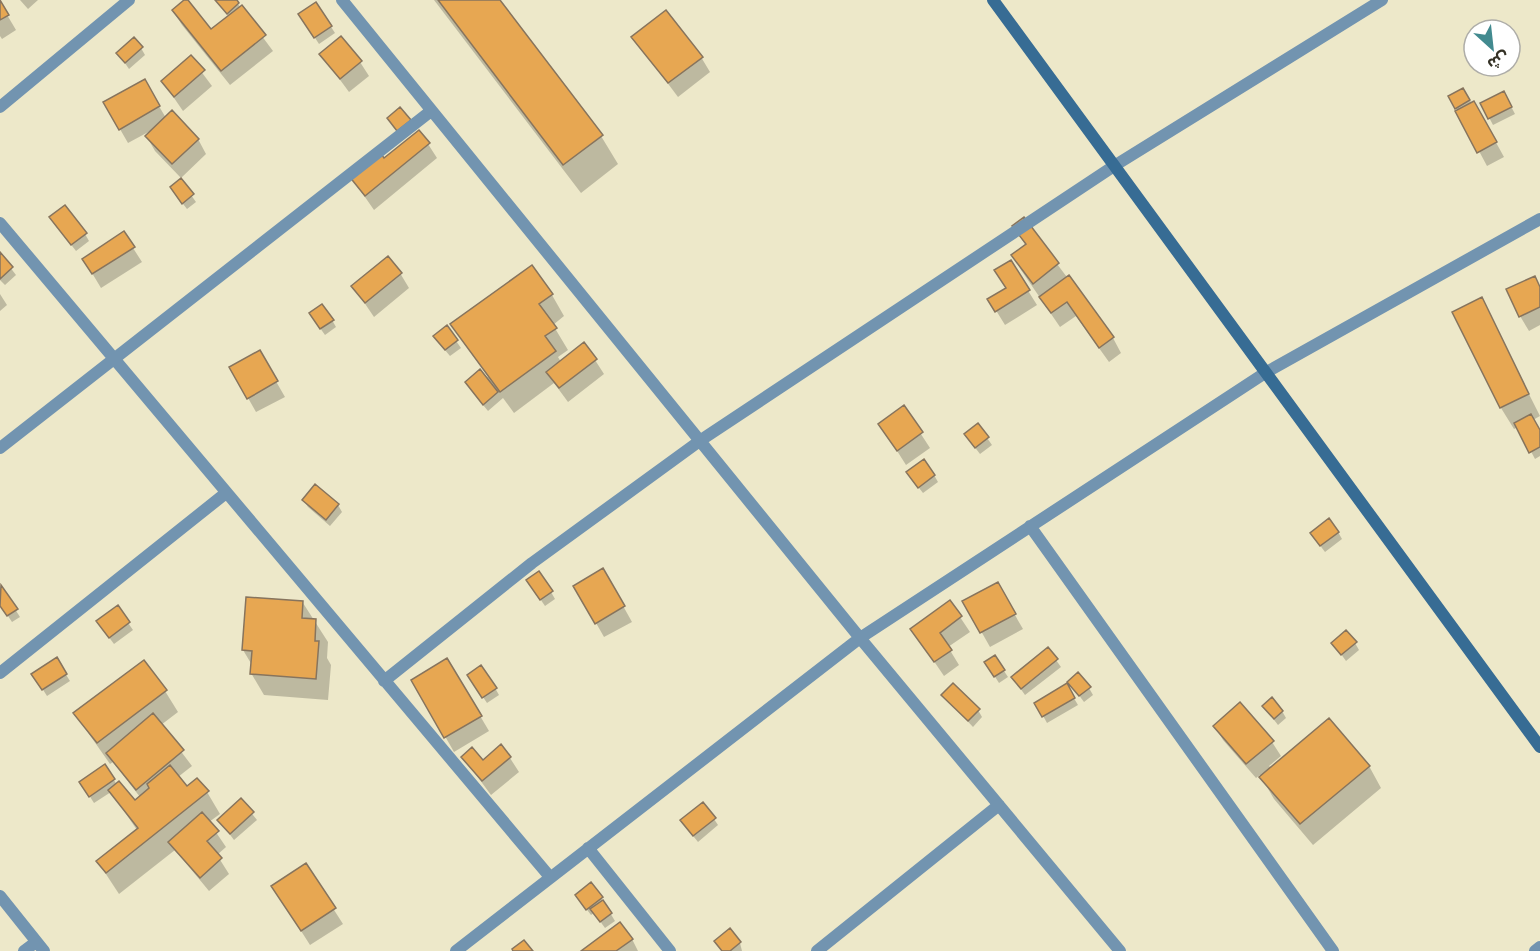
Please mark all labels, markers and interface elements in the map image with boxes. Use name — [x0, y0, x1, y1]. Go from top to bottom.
north arrow — [1462, 18, 1522, 78]
text: ش — [1484, 47, 1513, 75]

